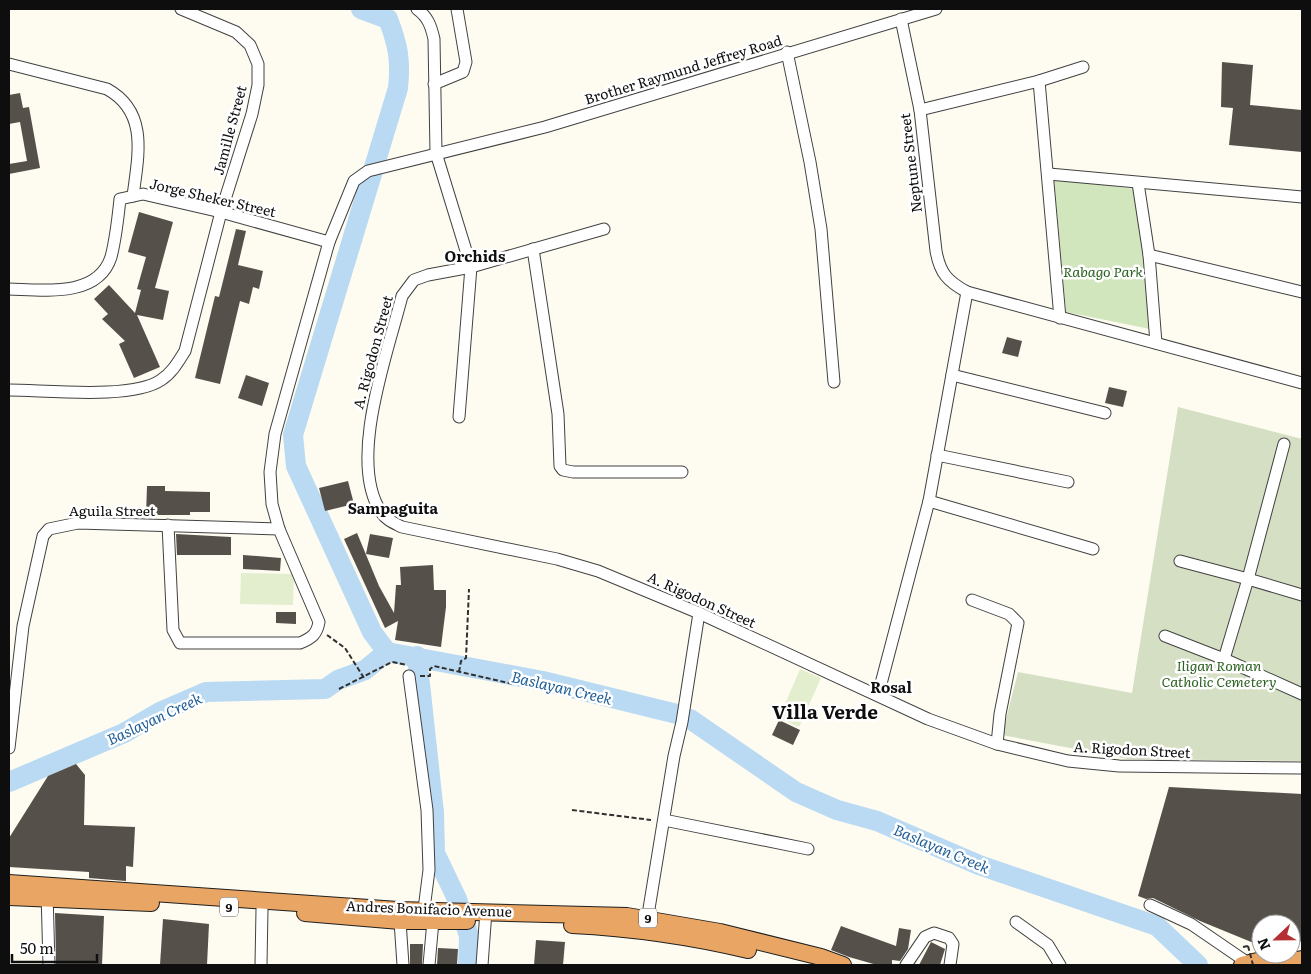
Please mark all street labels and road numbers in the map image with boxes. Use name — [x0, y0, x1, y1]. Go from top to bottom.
street label: Brother Raymund Jeffrey Road — [582, 29, 785, 109]
street label: Jamille Street — [207, 83, 251, 177]
street label: Neptune Street — [894, 112, 926, 214]
street label: Jorge Sheker Street — [148, 173, 278, 221]
street label: A. Rigodon Street — [347, 293, 397, 411]
street label: Aguila Street — [69, 500, 156, 520]
street label: A. Rigodon Street — [645, 566, 760, 632]
street label: A. Rigodon Street — [1073, 736, 1191, 762]
street label: Andres Bonifacio Avenue — [346, 895, 512, 921]
road number: 9 — [220, 898, 238, 916]
road number: 9 — [639, 908, 657, 928]

